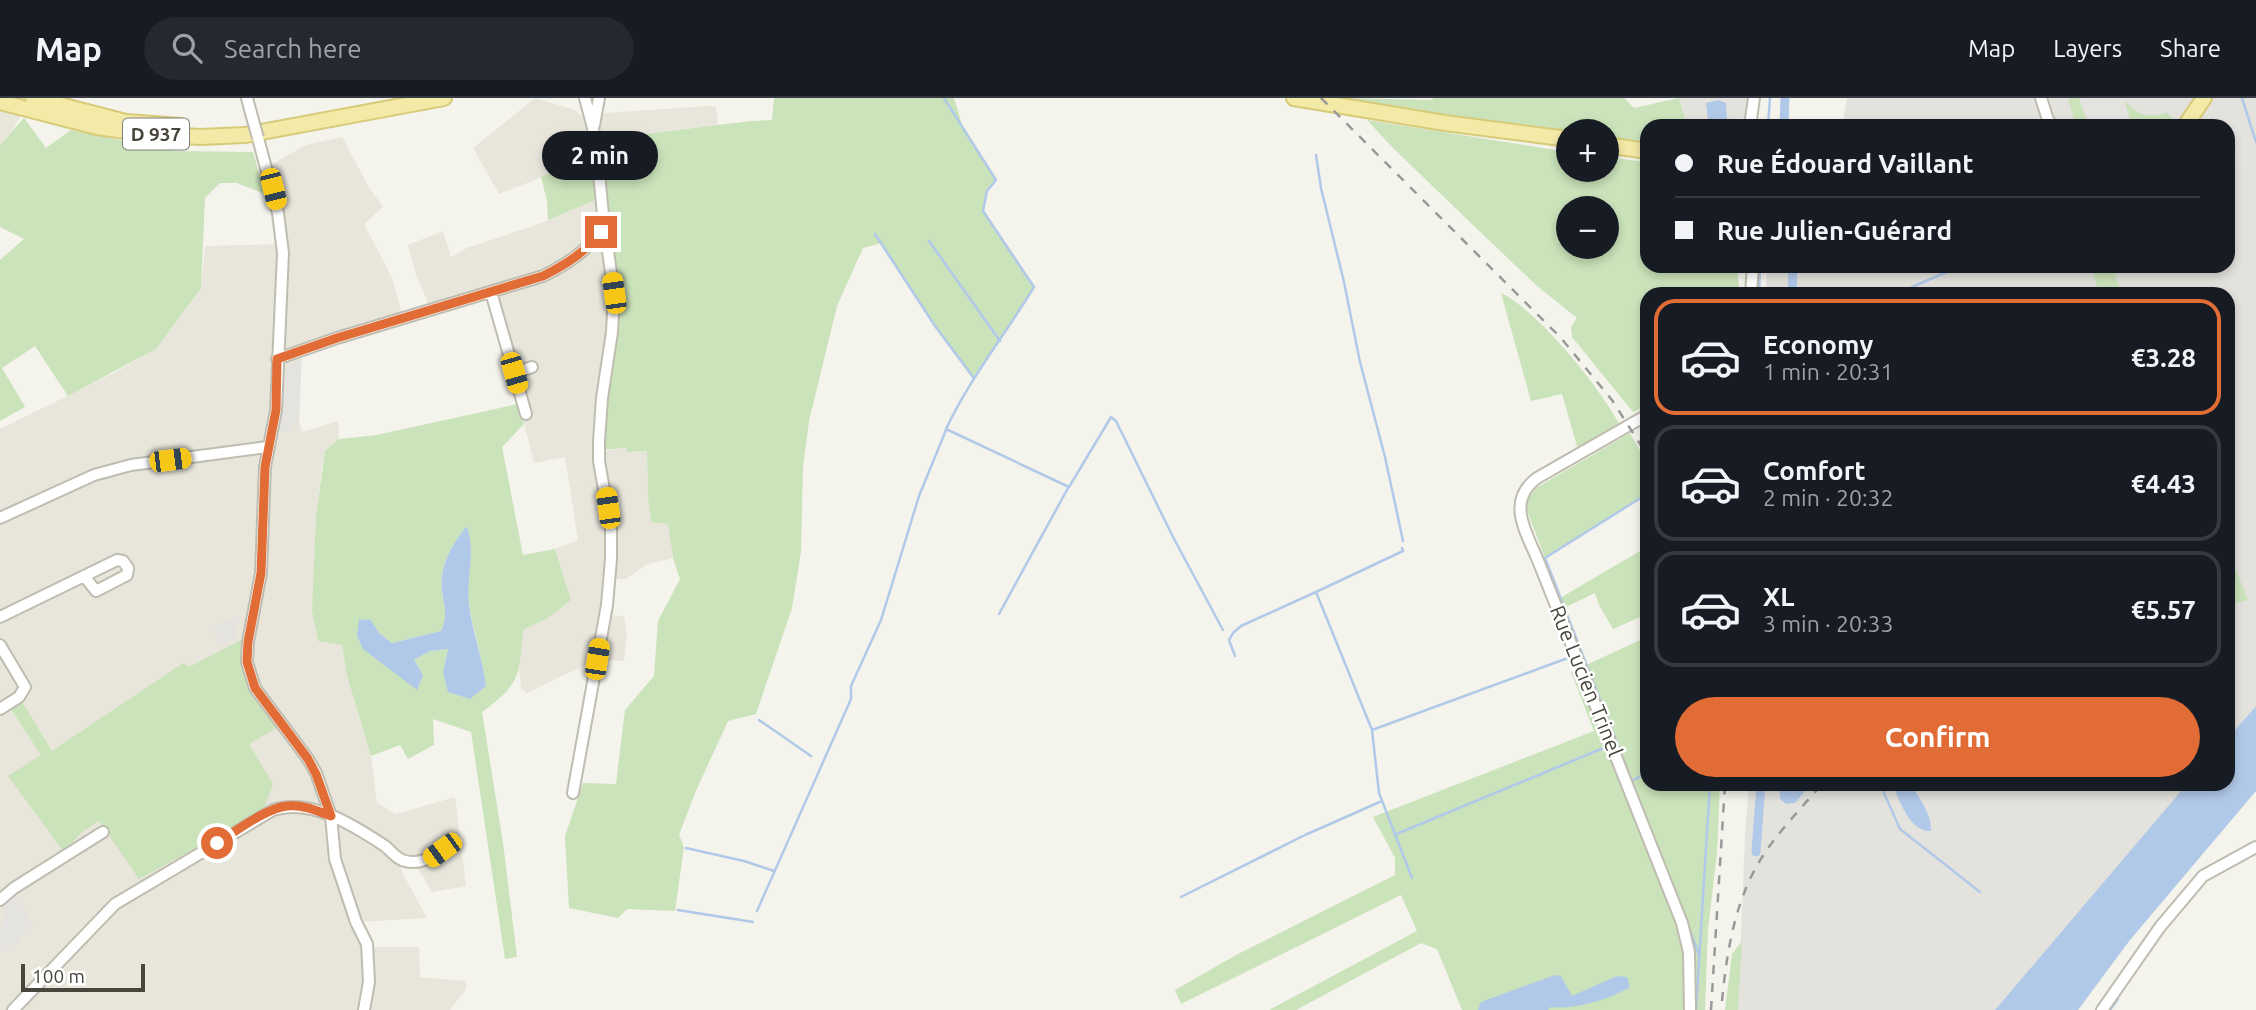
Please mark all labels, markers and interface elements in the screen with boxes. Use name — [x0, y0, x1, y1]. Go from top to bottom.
search box — [144, 17, 634, 80]
icon: search — [168, 29, 206, 67]
text: Map — [35, 30, 102, 67]
text: Search here — [224, 34, 362, 63]
text: Map — [1968, 35, 2015, 62]
text: Layers — [2053, 35, 2122, 62]
text: Share — [2160, 35, 2221, 62]
road number: D 937 — [123, 118, 189, 150]
map controls — [1556, 119, 1619, 259]
button: + — [1556, 119, 1619, 182]
callout: 2 min — [543, 130, 659, 180]
text: 2 min — [571, 143, 629, 168]
text: Rue Édouard Vaillant — [1717, 149, 1973, 178]
car — [258, 166, 289, 212]
button: − — [1556, 196, 1619, 259]
route end — [585, 216, 617, 248]
text: Rue Julien-Guérard — [1717, 216, 1952, 245]
car — [601, 271, 628, 315]
icon: car — [1679, 326, 1742, 389]
text: Economy — [1763, 330, 1873, 359]
text: €3.28 — [2131, 343, 2196, 372]
car — [499, 350, 530, 396]
text: 1 min · 20:31 — [1763, 359, 1894, 384]
car — [148, 447, 193, 473]
icon: car — [1679, 452, 1742, 515]
text: Comfort — [1763, 456, 1866, 485]
text: €4.43 — [2131, 469, 2196, 498]
text: 2 min · 20:32 — [1763, 485, 1894, 510]
car — [595, 486, 622, 530]
icon: car — [1679, 578, 1742, 641]
text: XL — [1763, 582, 1794, 611]
text: €5.57 — [2131, 595, 2196, 624]
street label: Rue Lucien Trinel — [1546, 602, 1628, 760]
text: 3 min · 20:33 — [1763, 611, 1894, 636]
car — [584, 637, 611, 681]
button: Confirm — [1675, 697, 2200, 777]
route start — [201, 827, 233, 859]
car — [419, 829, 466, 871]
scale bar — [21, 961, 145, 993]
text: 100 m — [32, 965, 85, 987]

